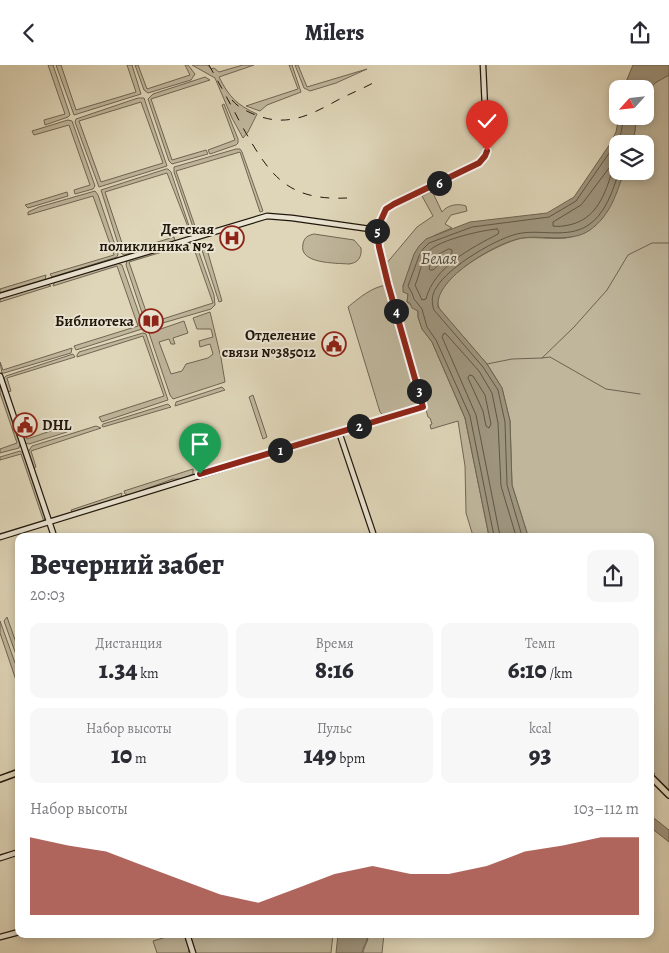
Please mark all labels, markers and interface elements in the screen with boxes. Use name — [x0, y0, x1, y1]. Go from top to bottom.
text: Milers — [305, 18, 364, 48]
icon: back — [15, 19, 43, 47]
icon: share — [626, 19, 654, 47]
north arrow — [609, 80, 654, 125]
map controls — [609, 80, 654, 180]
pin — [466, 100, 508, 151]
icon: check — [473, 107, 501, 135]
button: layers — [609, 135, 654, 180]
pin: 6 — [426, 171, 452, 195]
text: 6 — [436, 174, 443, 193]
place label: Детская поликлиника №2 — [99, 219, 215, 256]
pin: 5 — [364, 219, 390, 243]
text: 5 — [375, 222, 380, 241]
hospital icon: Детская поликлиника №2 — [219, 225, 245, 251]
water label: Белая — [421, 248, 457, 270]
pin: 4 — [384, 299, 408, 323]
text: 4 — [393, 302, 400, 321]
library icon: Библиотека — [138, 308, 164, 334]
place label: Библиотека — [55, 311, 135, 331]
place label: Отделение связи №385012 — [222, 325, 317, 362]
public building icon: Отделение связи №385012 — [321, 331, 347, 357]
pin: 3 — [406, 379, 432, 403]
text: 3 — [416, 382, 423, 401]
public building icon: DHL — [12, 412, 38, 438]
pin: 2 — [346, 413, 372, 439]
place label: DHL — [42, 415, 72, 435]
text: 2 — [356, 417, 363, 436]
pin — [179, 423, 221, 474]
icon: arrive — [186, 430, 214, 458]
pin: 1 — [268, 437, 292, 463]
text: 1 — [278, 441, 283, 460]
text: Вечерний забег — [30, 546, 224, 584]
button: share — [587, 550, 639, 602]
text: 20:03 — [30, 584, 65, 606]
text: Дистанция — [95, 634, 162, 653]
text: Время — [315, 634, 354, 653]
text: Темп — [525, 634, 555, 653]
text: 1.34 — [99, 653, 137, 687]
text: 8:16 — [315, 653, 354, 687]
text: 6:10 — [508, 653, 547, 687]
text: km — [137, 664, 159, 683]
text: /km — [547, 664, 573, 683]
text: Набор высоты — [86, 719, 172, 738]
text: Пульс — [317, 719, 352, 738]
text: kcal — [529, 719, 551, 738]
text: 10 — [111, 738, 132, 772]
text: 149 — [304, 738, 336, 772]
text: 93 — [529, 738, 551, 772]
text: m — [132, 749, 147, 768]
text: bpm — [336, 749, 365, 768]
text: Набор высоты — [30, 798, 128, 820]
text: 103–112 m — [574, 798, 639, 820]

